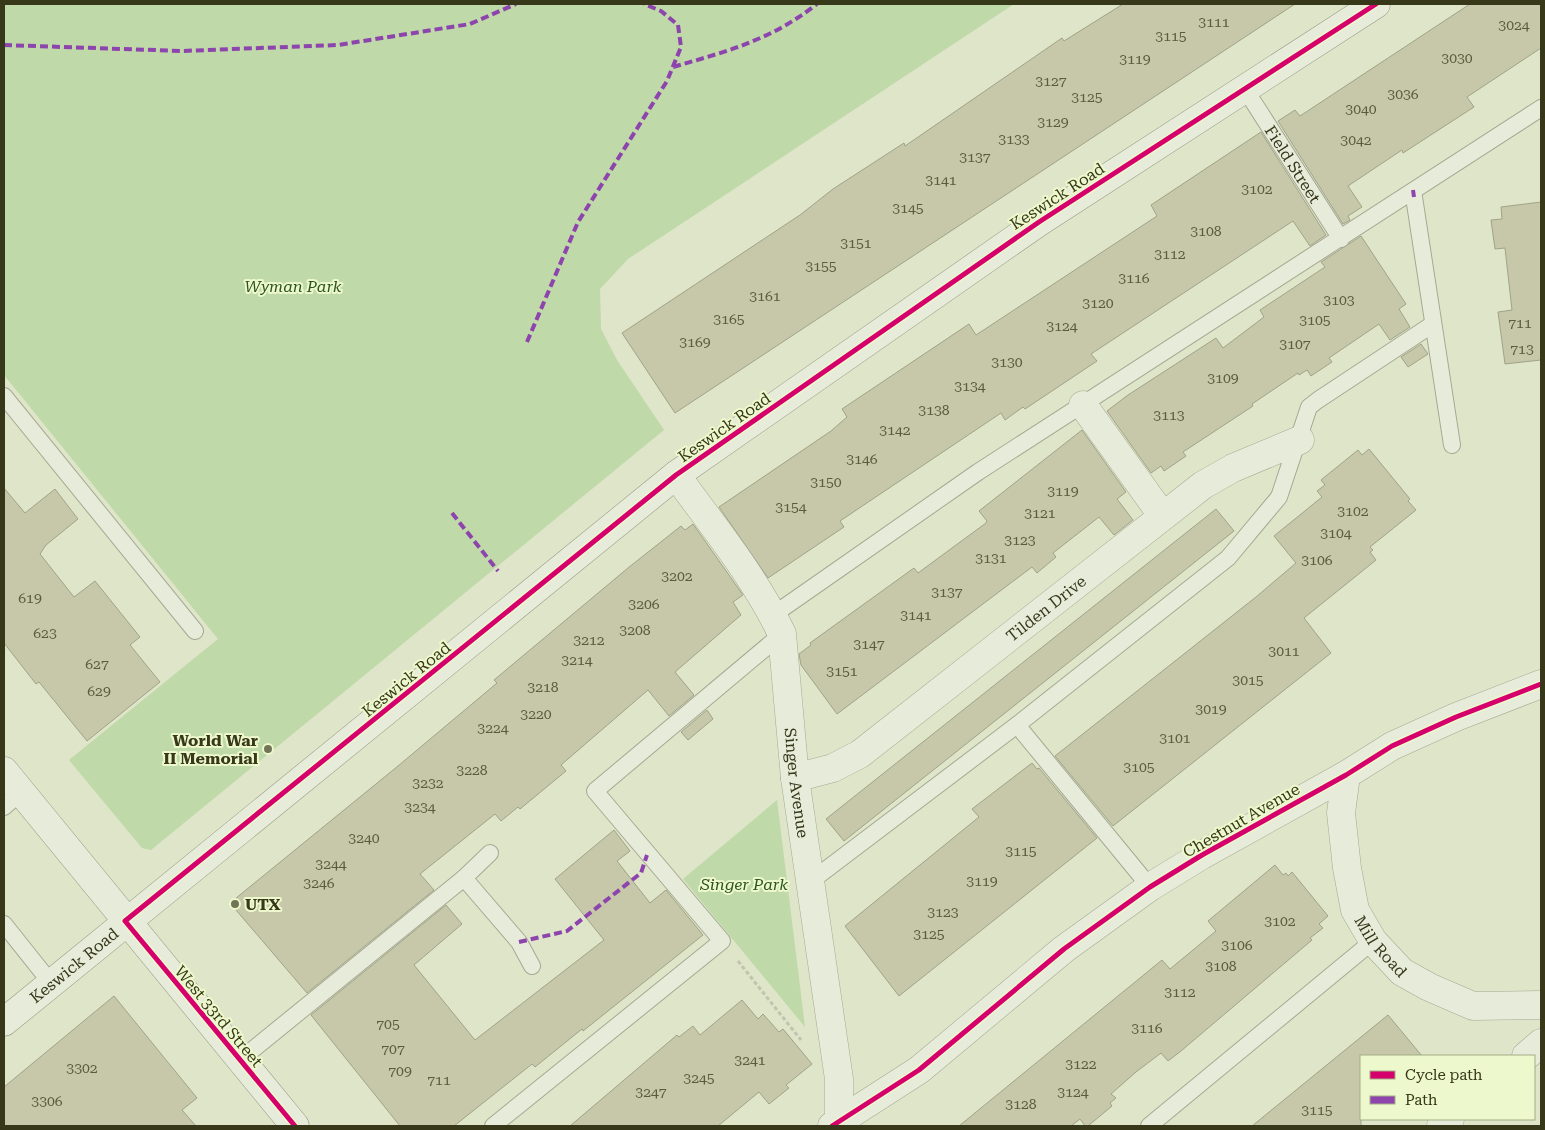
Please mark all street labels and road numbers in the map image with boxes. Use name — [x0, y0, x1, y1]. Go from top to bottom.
street label: Field Street — [1261, 122, 1324, 207]
street label: Keswick Road — [1007, 159, 1108, 234]
street label: Keswick Road — [674, 389, 774, 466]
street label: Tilden Drive — [1003, 571, 1090, 646]
street label: Keswick Road — [358, 638, 454, 721]
street label: Singer Avenue — [781, 727, 813, 840]
street label: Chestnut Avenue — [1179, 779, 1303, 862]
street label: Mill Road — [1350, 912, 1411, 981]
street label: Keswick Road — [26, 924, 122, 1007]
street label: West 33rd Street — [171, 962, 267, 1071]

